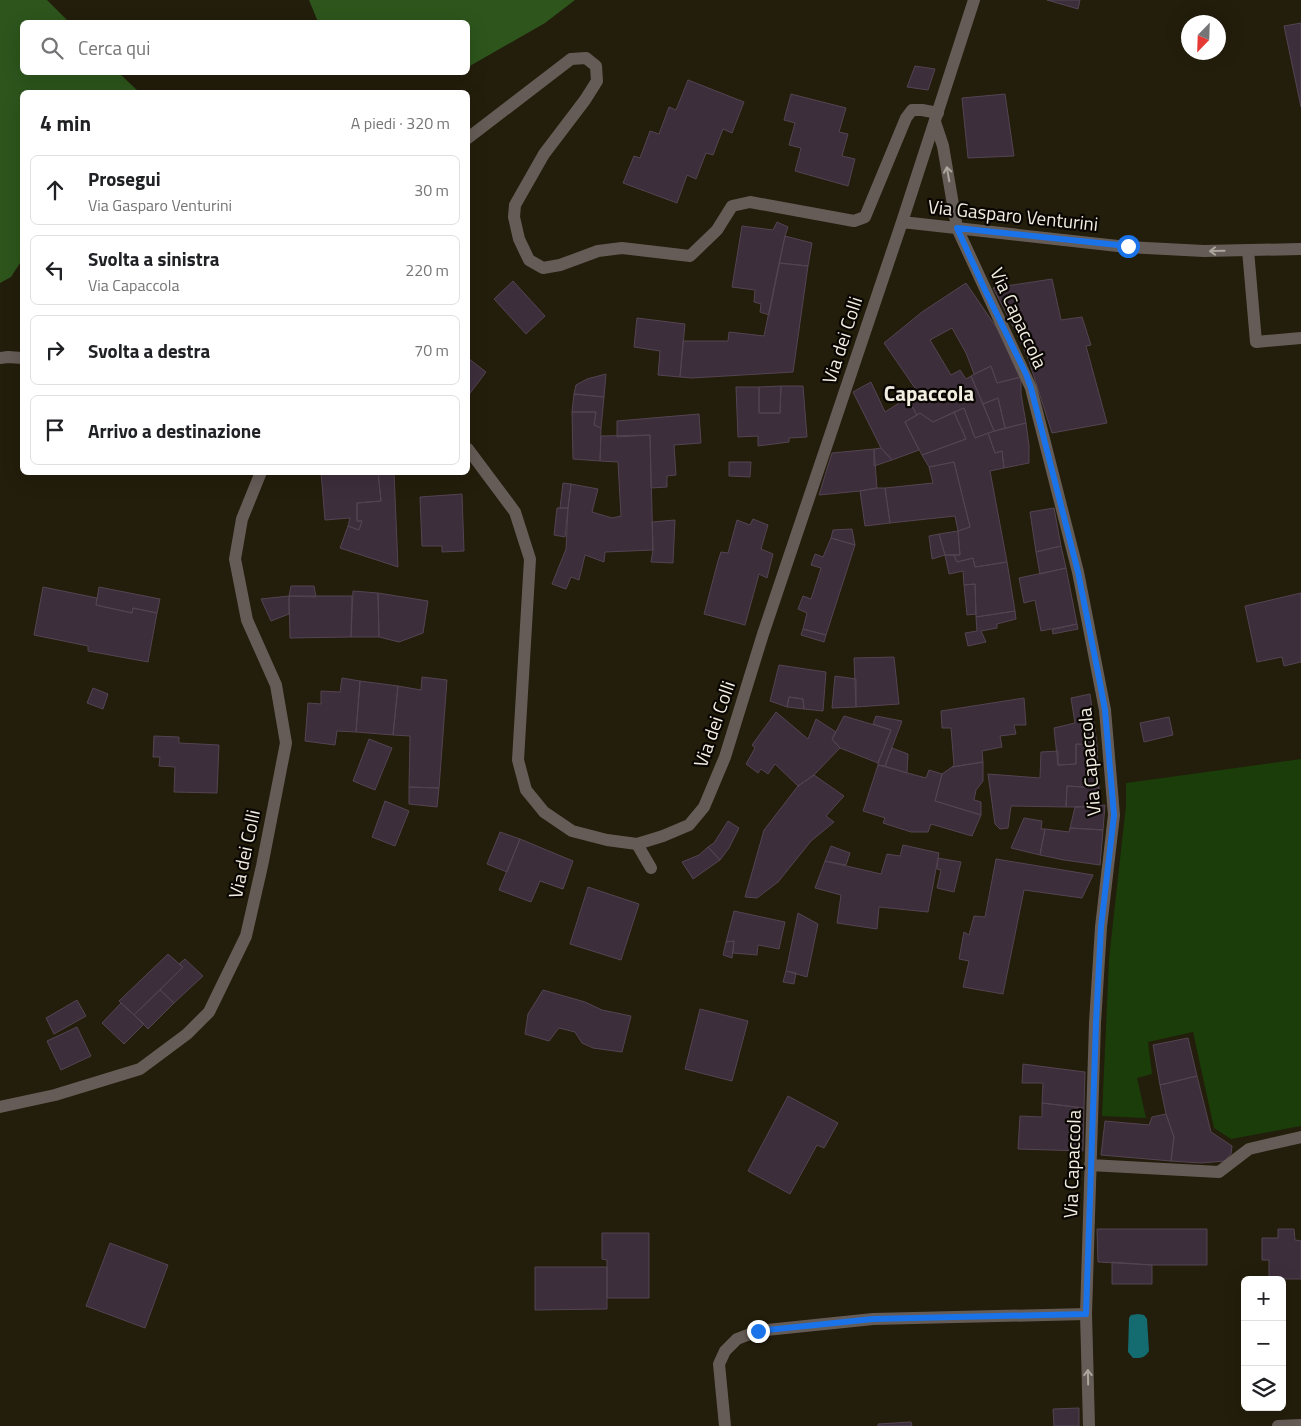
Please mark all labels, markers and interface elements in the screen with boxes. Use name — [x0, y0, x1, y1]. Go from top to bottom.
north arrow — [1181, 15, 1226, 60]
search box — [20, 20, 470, 75]
text: Cerca qui — [78, 33, 150, 62]
icon: search — [38, 34, 66, 62]
text: 4 min — [40, 107, 91, 139]
text: A piedi · 320 m — [351, 111, 450, 135]
text: Prosegui — [88, 164, 161, 193]
one-way arrow — [943, 167, 953, 183]
icon: ahead — [41, 176, 69, 204]
text: 30 m — [414, 178, 449, 202]
street label: Via Gasparo Venturini — [926, 191, 1100, 238]
text: Via Gasparo Venturini — [88, 193, 232, 217]
route start — [1117, 235, 1140, 258]
text: Svolta a sinistra — [88, 244, 219, 273]
one-way arrow — [1210, 246, 1226, 256]
icon: left — [41, 256, 69, 284]
text: 220 m — [405, 258, 449, 282]
street label: Via Capaccola — [983, 262, 1056, 374]
text: Via Capaccola — [88, 273, 179, 297]
street label: Via dei Colli — [814, 293, 869, 387]
icon: right — [41, 336, 69, 364]
text: Svolta a destra — [88, 336, 210, 365]
text: 70 m — [414, 338, 449, 362]
district label: Capaccola — [884, 377, 974, 409]
icon: arrive — [41, 416, 69, 444]
text: Arrivo a destinazione — [88, 416, 261, 445]
street label: Via dei Colli — [685, 677, 742, 771]
street label: Via Capaccola — [1069, 706, 1108, 817]
street label: Via dei Colli — [220, 807, 267, 901]
street label: Via Capaccola — [1055, 1109, 1088, 1219]
map controls — [1241, 1276, 1286, 1411]
button: + — [1241, 1276, 1286, 1321]
route end — [747, 1320, 770, 1343]
button: − — [1241, 1321, 1286, 1366]
button: layers — [1241, 1366, 1286, 1411]
one-way arrow — [1083, 1370, 1092, 1386]

